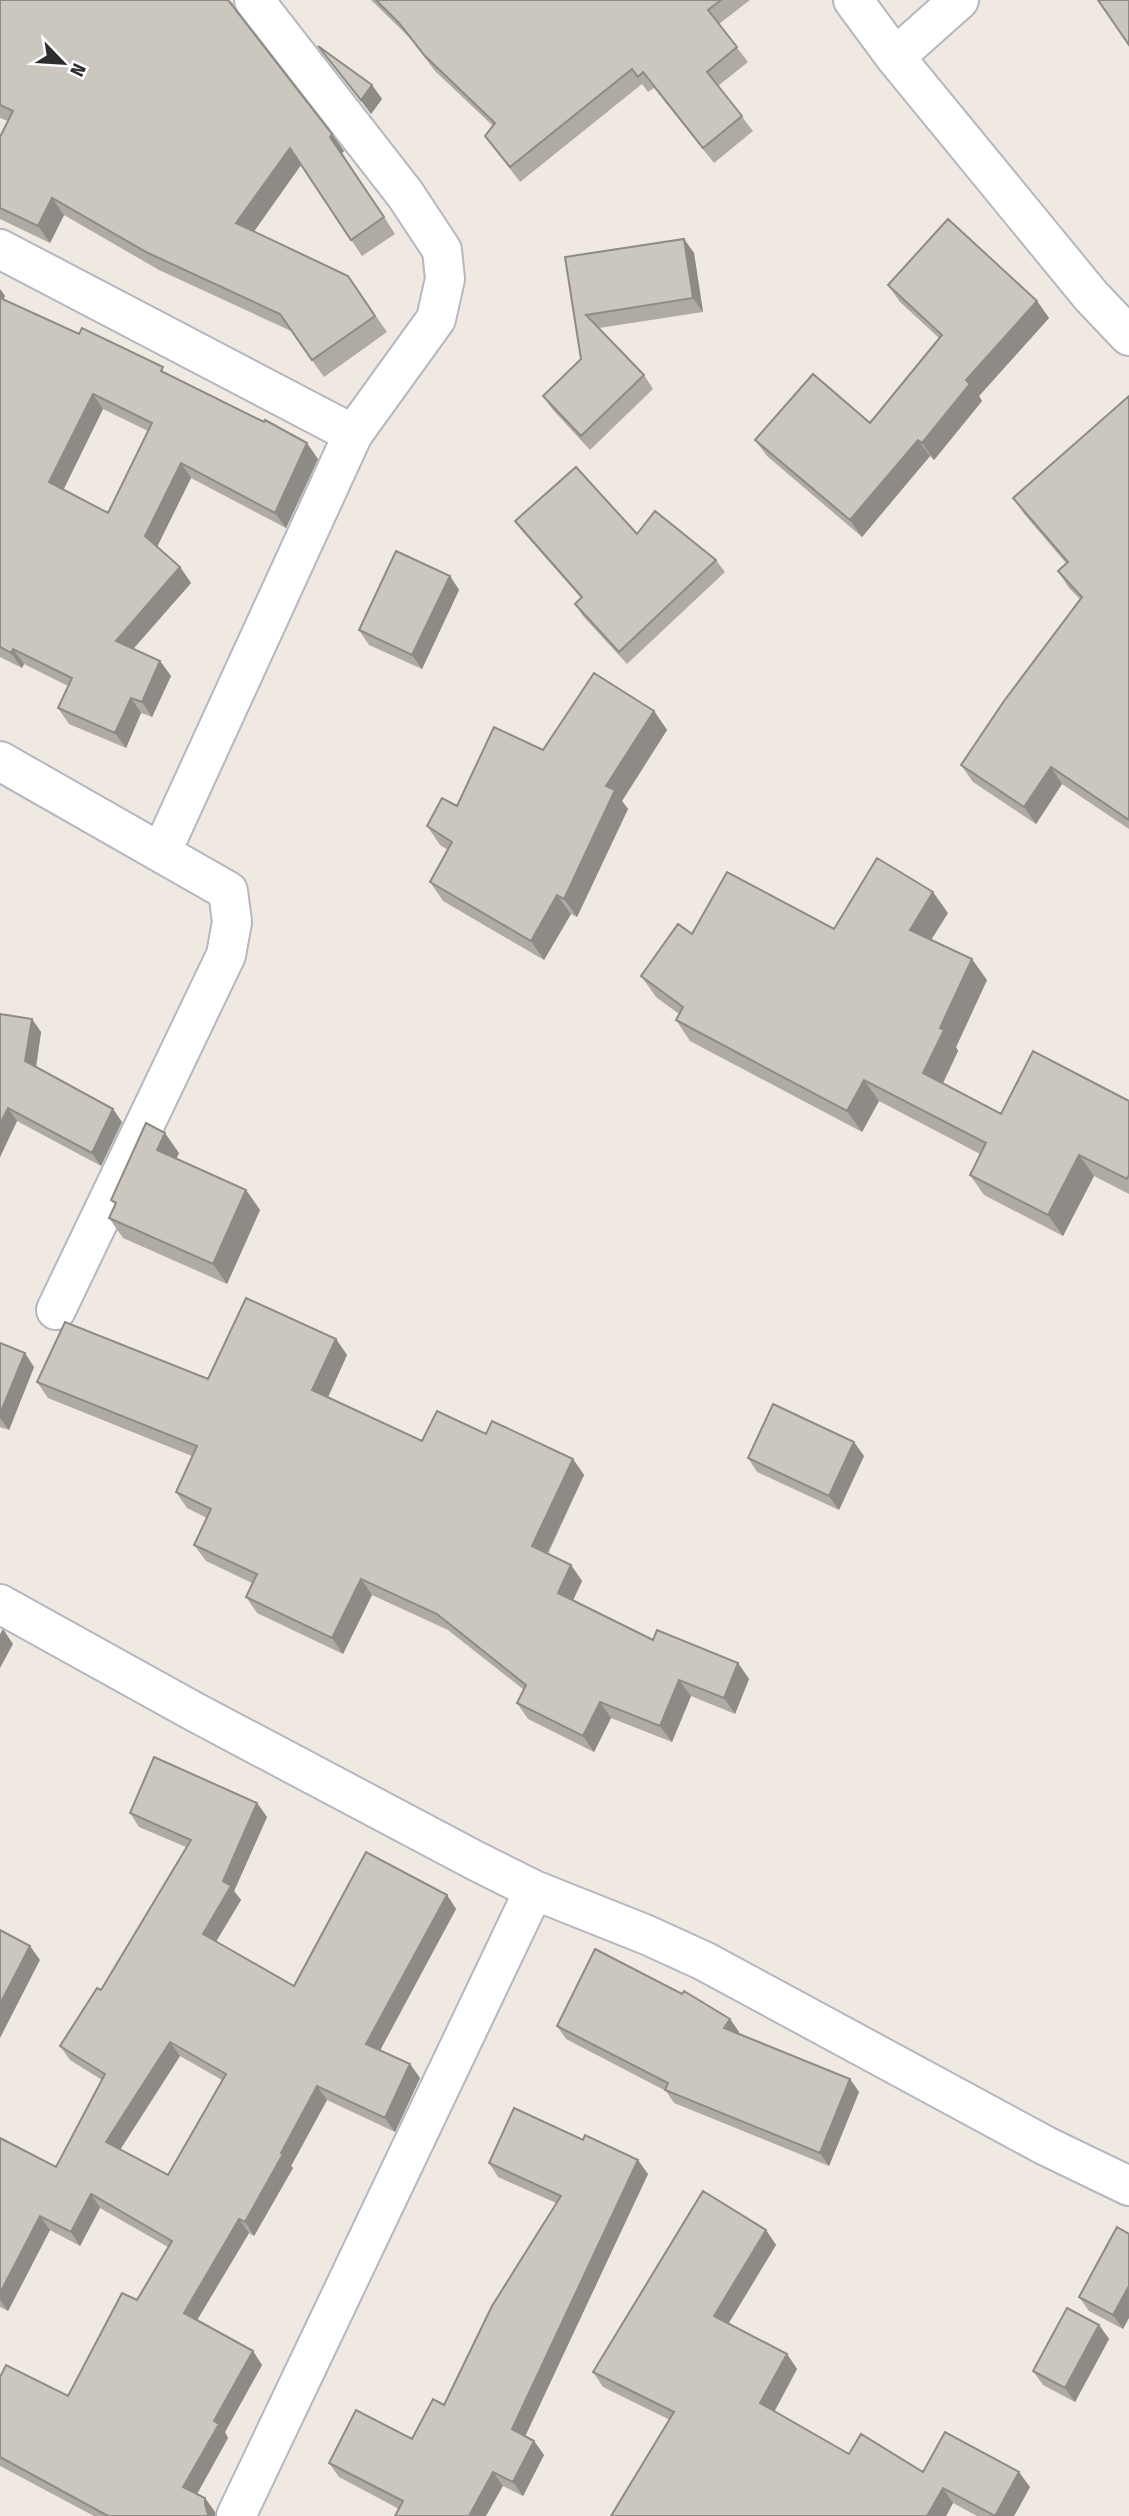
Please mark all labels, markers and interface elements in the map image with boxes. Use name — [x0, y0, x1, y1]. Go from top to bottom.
north arrow — [28, 28, 98, 98]
text: N — [65, 60, 91, 80]

